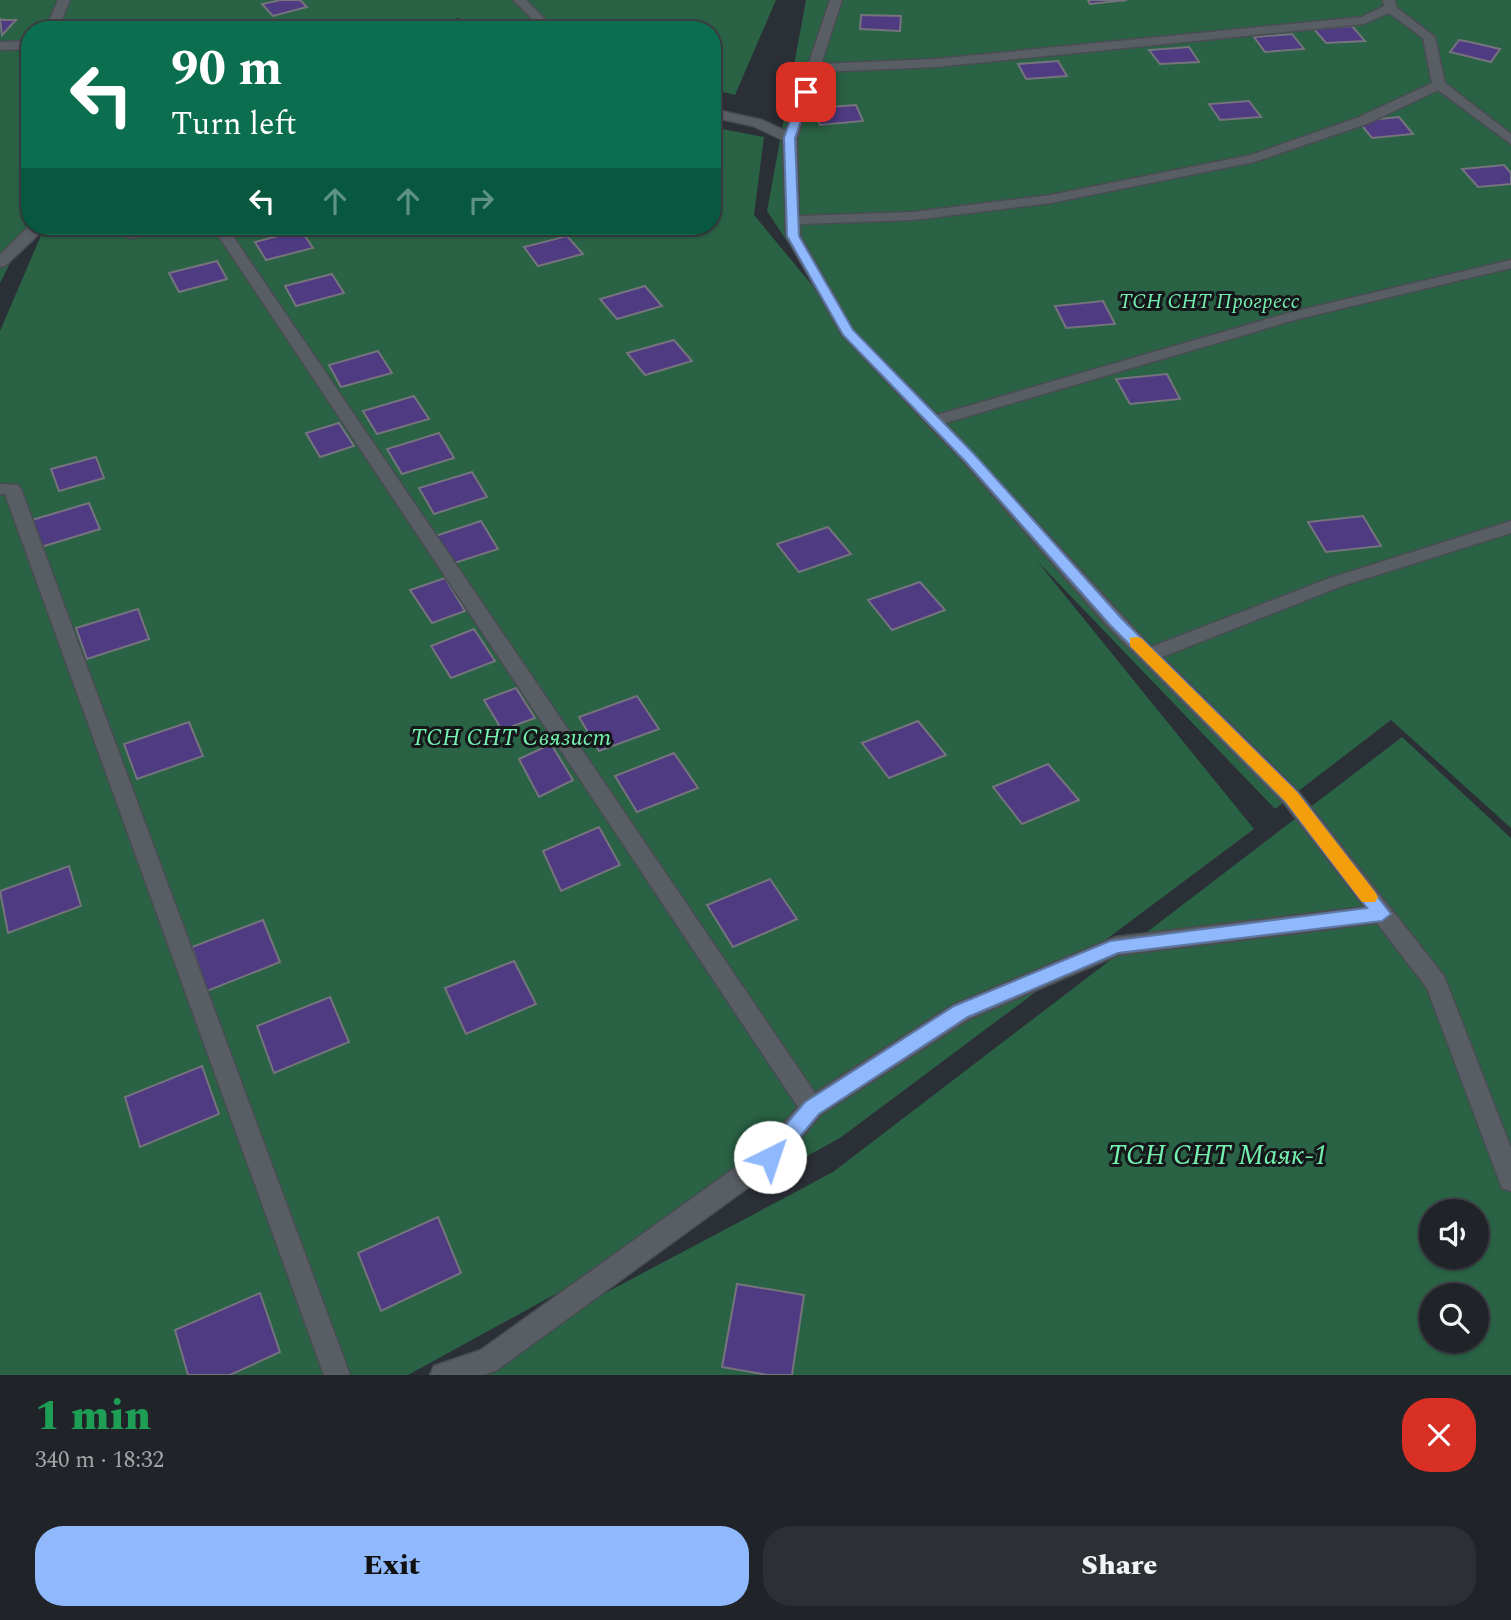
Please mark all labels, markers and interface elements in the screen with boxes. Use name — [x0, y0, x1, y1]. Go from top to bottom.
text: 90 m — [171, 32, 282, 107]
icon: left — [56, 49, 147, 140]
pin — [776, 62, 836, 122]
icon: arrive — [787, 73, 825, 111]
text: Turn left — [171, 100, 297, 149]
icon: left — [243, 182, 281, 220]
icon: ahead — [316, 182, 354, 220]
icon: ahead — [389, 182, 427, 220]
icon: right — [462, 182, 500, 220]
park label: ТСН СНТ Прогресс — [1119, 286, 1299, 318]
park label: ТСН СНТ Связист — [411, 720, 612, 756]
position arrow — [733, 1120, 807, 1194]
park label: ТСН СНТ Маяк-1 — [1108, 1134, 1328, 1177]
map controls — [1419, 1199, 1489, 1353]
button: sound — [1419, 1199, 1489, 1269]
button: search — [1419, 1283, 1489, 1353]
text: 1 min — [35, 1385, 151, 1448]
button: close — [1402, 1398, 1476, 1472]
text: 340 m · 18:32 — [35, 1443, 164, 1478]
button: Exit — [35, 1526, 749, 1606]
button: Share — [763, 1526, 1476, 1606]

